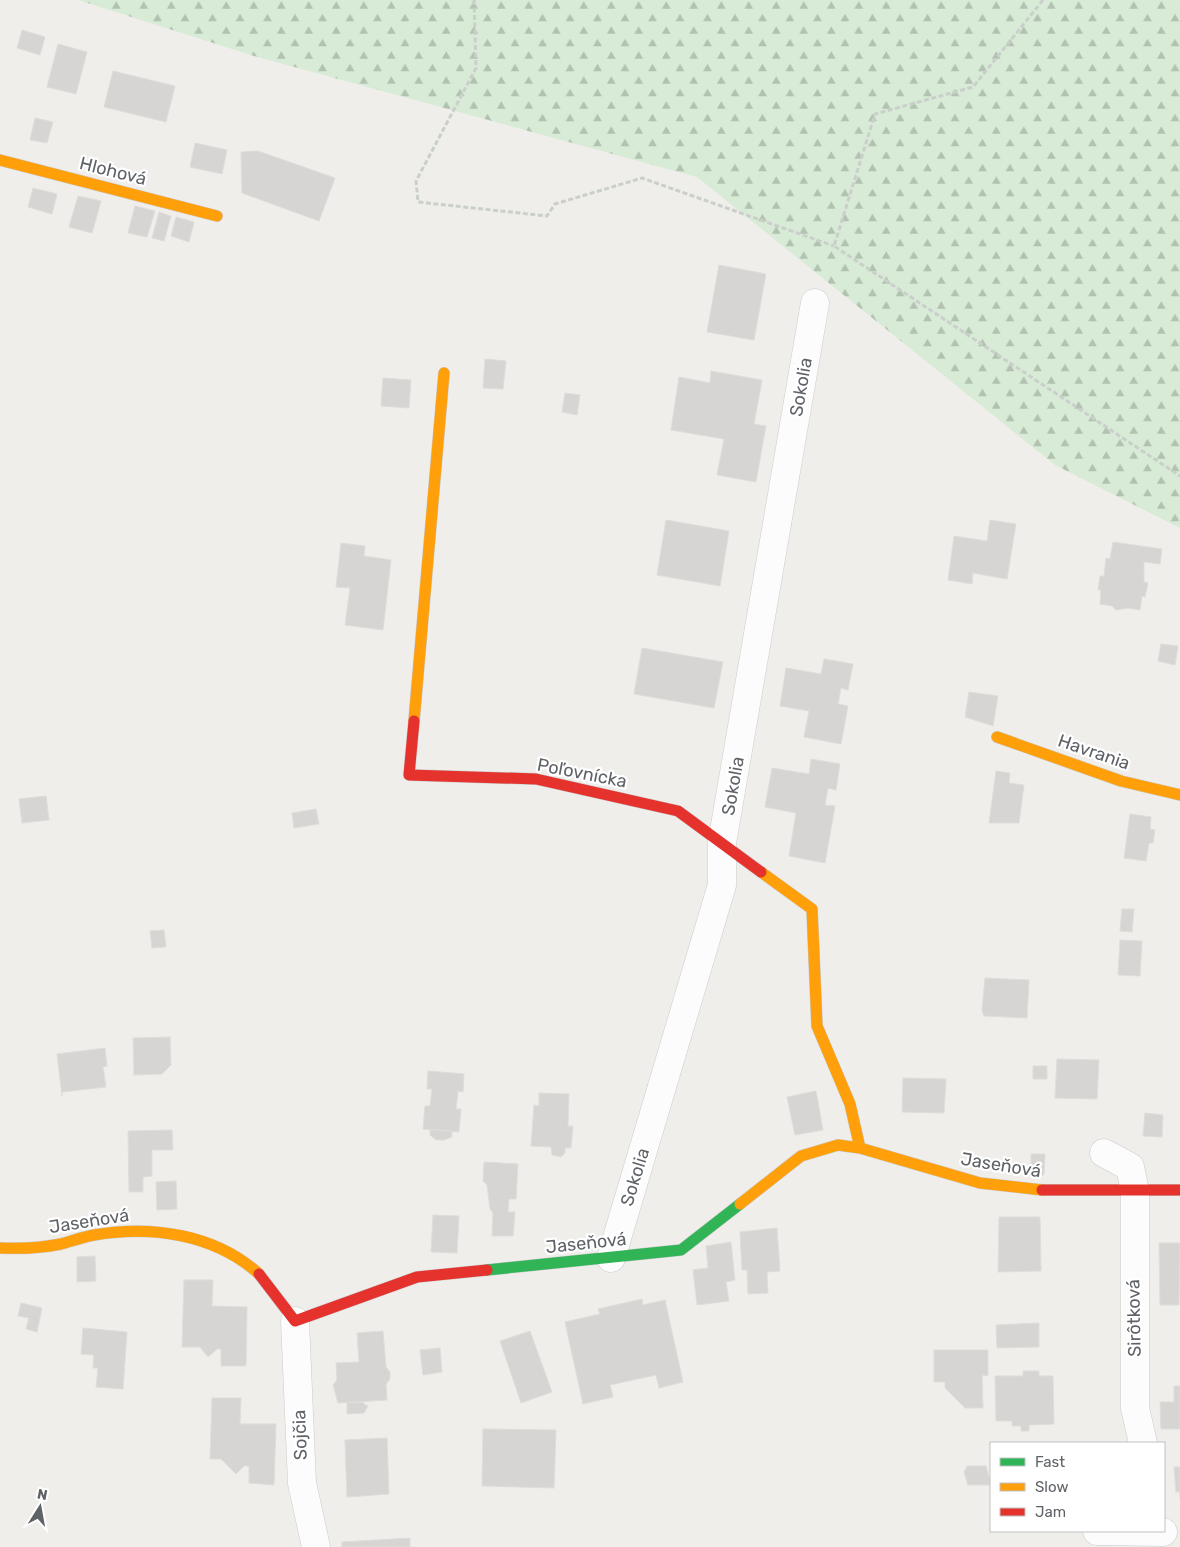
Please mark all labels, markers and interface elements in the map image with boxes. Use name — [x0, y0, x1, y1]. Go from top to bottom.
street label: Hlohová — [77, 152, 149, 190]
street label: Sokolia — [785, 356, 817, 418]
street label: Havrania — [1055, 729, 1133, 775]
street label: Poľovnícka — [535, 754, 629, 792]
street label: Sokolia — [717, 755, 749, 817]
street label: Sokolia — [616, 1145, 654, 1209]
street label: Jaseňová — [959, 1148, 1043, 1182]
street label: Jaseňová — [47, 1204, 131, 1238]
street label: Jaseňová — [545, 1228, 627, 1258]
street label: Sirôtková — [1122, 1279, 1146, 1357]
street label: Sojčia — [288, 1409, 312, 1461]
legend — [990, 1442, 1165, 1532]
text: Fast — [1035, 1453, 1065, 1471]
text: Slow — [1035, 1478, 1068, 1496]
north arrow — [15, 1482, 65, 1532]
text: N — [36, 1485, 49, 1504]
text: Jam — [1035, 1503, 1066, 1521]

